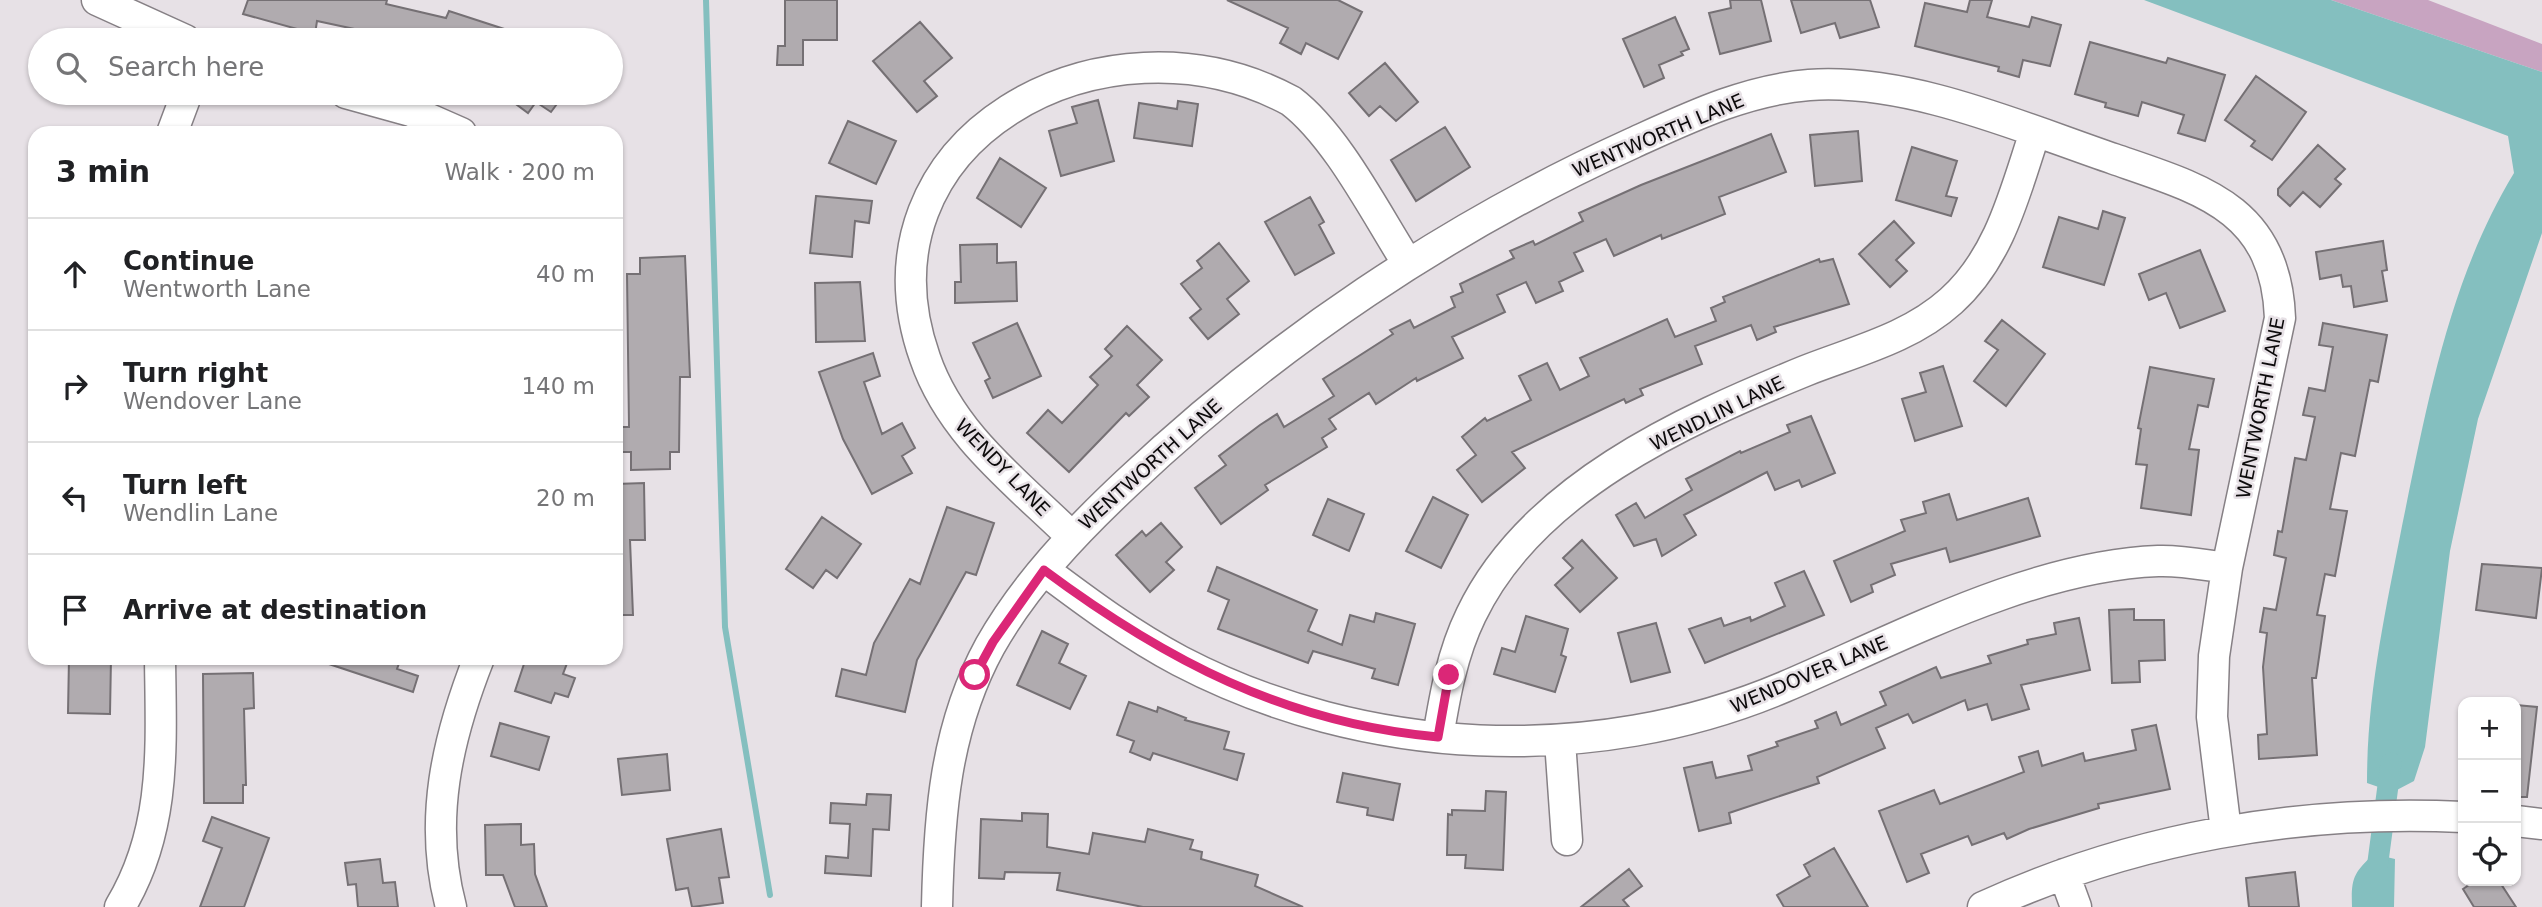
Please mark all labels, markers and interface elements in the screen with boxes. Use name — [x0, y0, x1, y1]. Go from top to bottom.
search box — [28, 28, 623, 105]
icon: search — [52, 48, 90, 86]
text: Search here — [108, 52, 264, 82]
street label: WENTWORTH LANE — [1569, 89, 1747, 181]
text: 3 min — [56, 154, 150, 189]
text: Walk · 200 m — [444, 159, 595, 185]
text: Continue — [123, 246, 254, 276]
icon: ahead — [56, 255, 94, 293]
text: 40 m — [536, 261, 595, 287]
text: Wentworth Lane — [123, 276, 311, 302]
street label: WENTWORTH LANE — [2232, 315, 2288, 501]
text: Turn right — [123, 358, 268, 388]
icon: right — [56, 367, 94, 405]
street label: WENDLIN LANE — [1646, 371, 1788, 455]
text: 140 m — [521, 373, 595, 399]
text: Wendover Lane — [123, 388, 302, 414]
street label: WENTWORTH LANE — [1074, 394, 1226, 534]
street label: WENDY LANE — [951, 414, 1055, 520]
text: Turn left — [123, 470, 247, 500]
icon: left — [56, 479, 94, 517]
text: 20 m — [536, 485, 595, 511]
text: Wendlin Lane — [123, 500, 278, 526]
icon: arrive — [56, 591, 94, 629]
text: Arrive at destination — [123, 595, 427, 625]
street label: WENDOVER LANE — [1727, 631, 1891, 717]
route start — [959, 659, 990, 690]
route end — [1433, 659, 1464, 690]
map controls — [2458, 697, 2521, 886]
button: + — [2458, 697, 2521, 760]
button: − — [2458, 760, 2521, 823]
button: locate — [2458, 823, 2521, 886]

